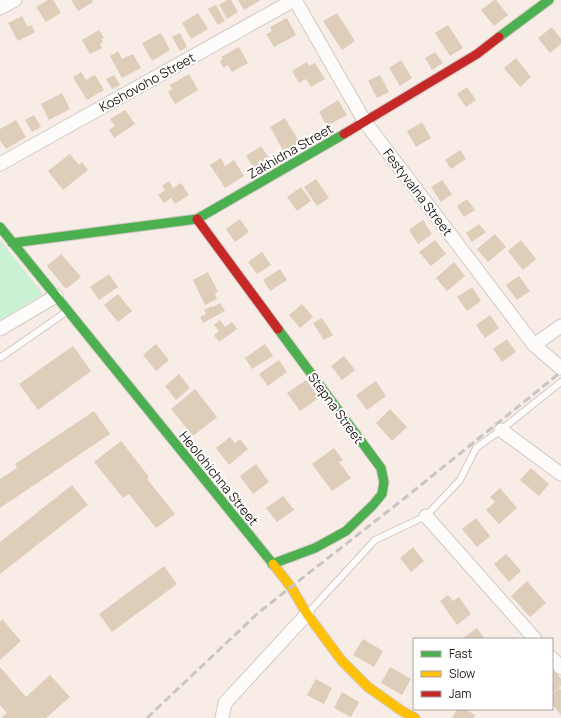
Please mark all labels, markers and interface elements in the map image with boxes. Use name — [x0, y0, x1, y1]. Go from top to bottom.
street label: Koshovoho Street — [96, 48, 198, 116]
street label: Zakhidna Street — [244, 119, 336, 183]
street label: Festyvalna Street — [379, 145, 457, 239]
street label: Stepna Street — [304, 369, 368, 447]
street label: Heolohichna Street — [175, 427, 263, 529]
legend — [413, 638, 553, 710]
text: Fast — [449, 645, 473, 662]
text: Slow — [449, 665, 475, 682]
text: Jam — [449, 685, 471, 702]

